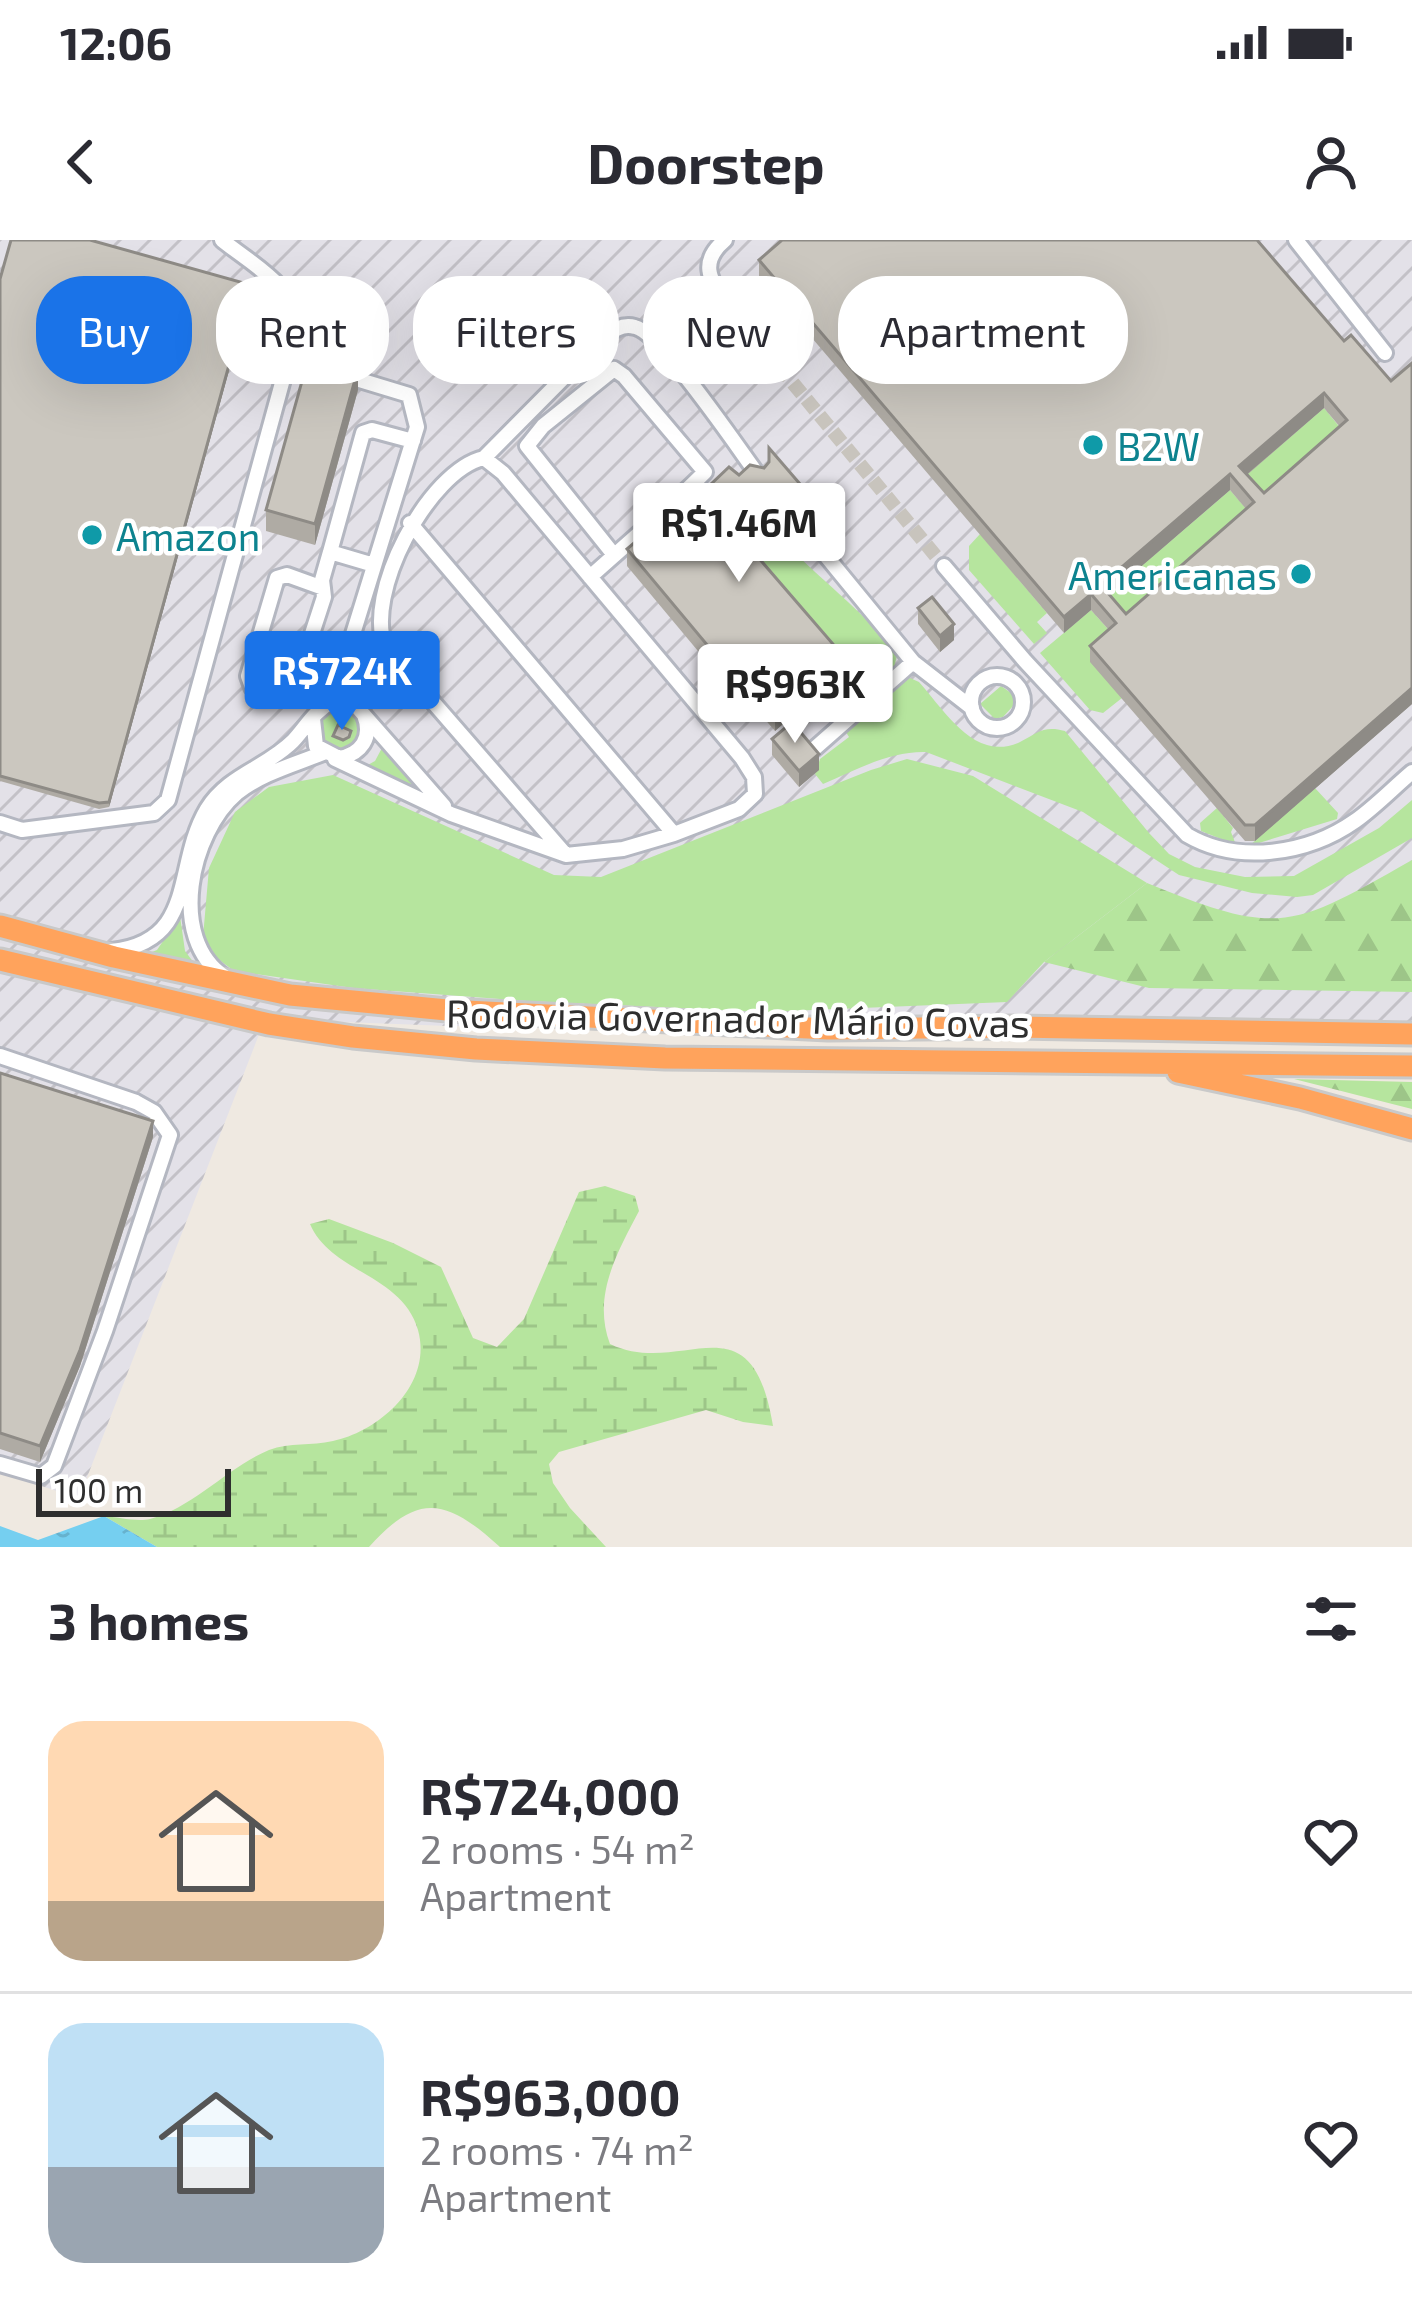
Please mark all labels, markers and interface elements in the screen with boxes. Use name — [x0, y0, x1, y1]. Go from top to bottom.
text: 12:06 — [60, 15, 172, 69]
icon: back — [48, 129, 114, 195]
icon: person — [1298, 129, 1364, 195]
text: Doorstep — [587, 130, 825, 195]
chip: Buy — [36, 276, 192, 384]
chip: Rent — [216, 276, 389, 384]
chip: Filters — [413, 276, 619, 384]
chip: New — [643, 276, 814, 384]
chip: Apartment — [838, 276, 1128, 384]
place label: B2W — [1117, 422, 1200, 469]
marker: B2W — [1080, 432, 1106, 458]
pin: R$1.46M — [628, 483, 850, 585]
text: R$1.46M — [660, 498, 818, 545]
place label: Amazon — [116, 512, 261, 559]
marker: Amazon — [79, 522, 105, 548]
place label: Americanas — [1068, 551, 1277, 598]
marker: Americanas — [1288, 561, 1314, 587]
pin: R$724K — [244, 631, 440, 733]
pin: R$963K — [697, 644, 893, 746]
text: R$724K — [272, 646, 412, 693]
text: R$963K — [725, 659, 865, 706]
street label: Rodovia Governador Mário Covas — [446, 988, 1030, 1046]
scale bar — [36, 1463, 231, 1516]
text: 100 m — [54, 1470, 143, 1510]
icon: filters — [1298, 1586, 1364, 1652]
text: 3 homes — [48, 1589, 249, 1650]
text: R$724,000 — [420, 1764, 681, 1825]
icon: home — [144, 1769, 288, 1913]
icon: heart — [1298, 1808, 1364, 1874]
text: 2 rooms · 54 m² — [420, 1825, 695, 1872]
text: Apartment — [420, 1872, 611, 1919]
text: R$963,000 — [420, 2065, 681, 2126]
icon: home — [144, 2071, 288, 2215]
icon: heart — [1298, 2110, 1364, 2176]
text: 2 rooms · 74 m² — [420, 2126, 694, 2173]
text: Apartment — [420, 2173, 611, 2220]

